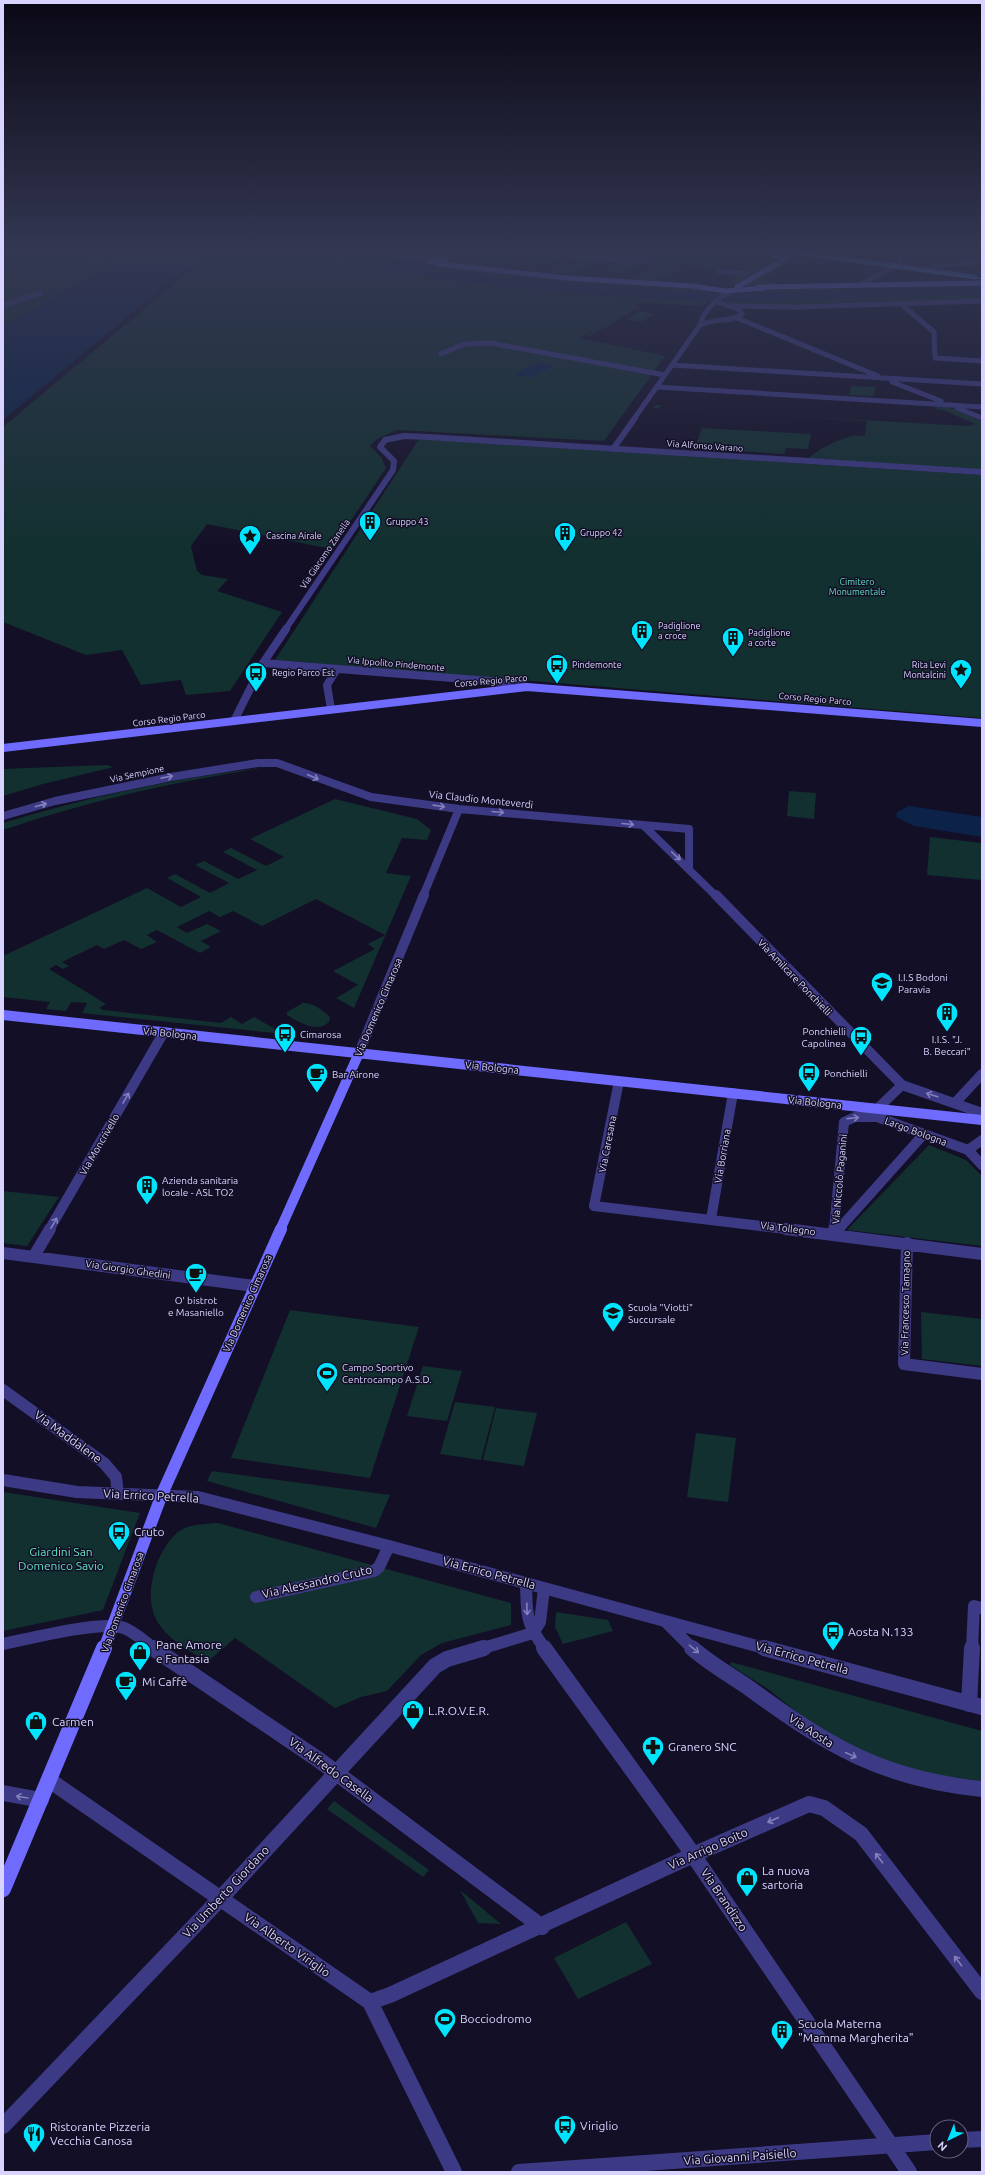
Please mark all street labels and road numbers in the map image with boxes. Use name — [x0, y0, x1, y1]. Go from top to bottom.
street label: Via Alfonso Varano — [666, 438, 744, 454]
street label: Via Giacomo Zanella — [298, 517, 352, 591]
street label: Via Ippolito Pindemonte — [347, 655, 445, 673]
street label: Corso Regio Parco — [454, 673, 528, 689]
street label: Corso Regio Parco — [778, 691, 852, 707]
street label: Corso Regio Parco — [132, 710, 206, 728]
street label: Via Sempione — [109, 763, 165, 785]
street label: Via Claudio Monteverdi — [428, 789, 534, 810]
street label: Via Amilcare Ponchielli — [755, 937, 834, 1018]
street label: Via Domenico Cimarosa — [353, 956, 404, 1058]
street label: Via Bologna — [143, 1025, 197, 1042]
street label: Via Bologna — [465, 1059, 519, 1076]
street label: Via Bologna — [788, 1094, 842, 1111]
street label: Via Moncrivello — [77, 1111, 122, 1177]
street label: Via Caresana — [597, 1115, 618, 1173]
street label: Largo Bologna — [883, 1115, 948, 1148]
street label: Via Borriana — [712, 1128, 733, 1184]
street label: Via Niccolò Paganini — [830, 1134, 849, 1224]
street label: Via Tollegno — [760, 1220, 816, 1237]
street label: Via Francesco Tamagno — [899, 1250, 912, 1356]
street label: Via Domenico Cimarosa — [221, 1253, 274, 1354]
street label: Via Giorgio Ghedini — [85, 1258, 171, 1281]
street label: Via Maddalene — [32, 1408, 104, 1465]
street label: Via Errico Petrella — [103, 1487, 199, 1504]
street label: Via Domenico Cimarosa — [99, 1551, 146, 1654]
street label: Via Errico Petrella — [441, 1554, 537, 1591]
street label: Via Alessandro Cruto — [261, 1563, 373, 1601]
street label: Via Errico Petrella — [754, 1639, 850, 1676]
street label: Via Aosta — [786, 1711, 836, 1750]
street label: Via Alfredo Casella — [287, 1735, 376, 1805]
street label: Via Arrigo Boito — [666, 1825, 750, 1872]
street label: Via Umberto Giordano — [180, 1843, 271, 1940]
street label: Via Brandizzo — [699, 1866, 750, 1934]
street label: Via Alberto Viriglio — [242, 1910, 333, 1979]
street label: Via Giovanni Paisiello — [683, 2146, 797, 2167]

